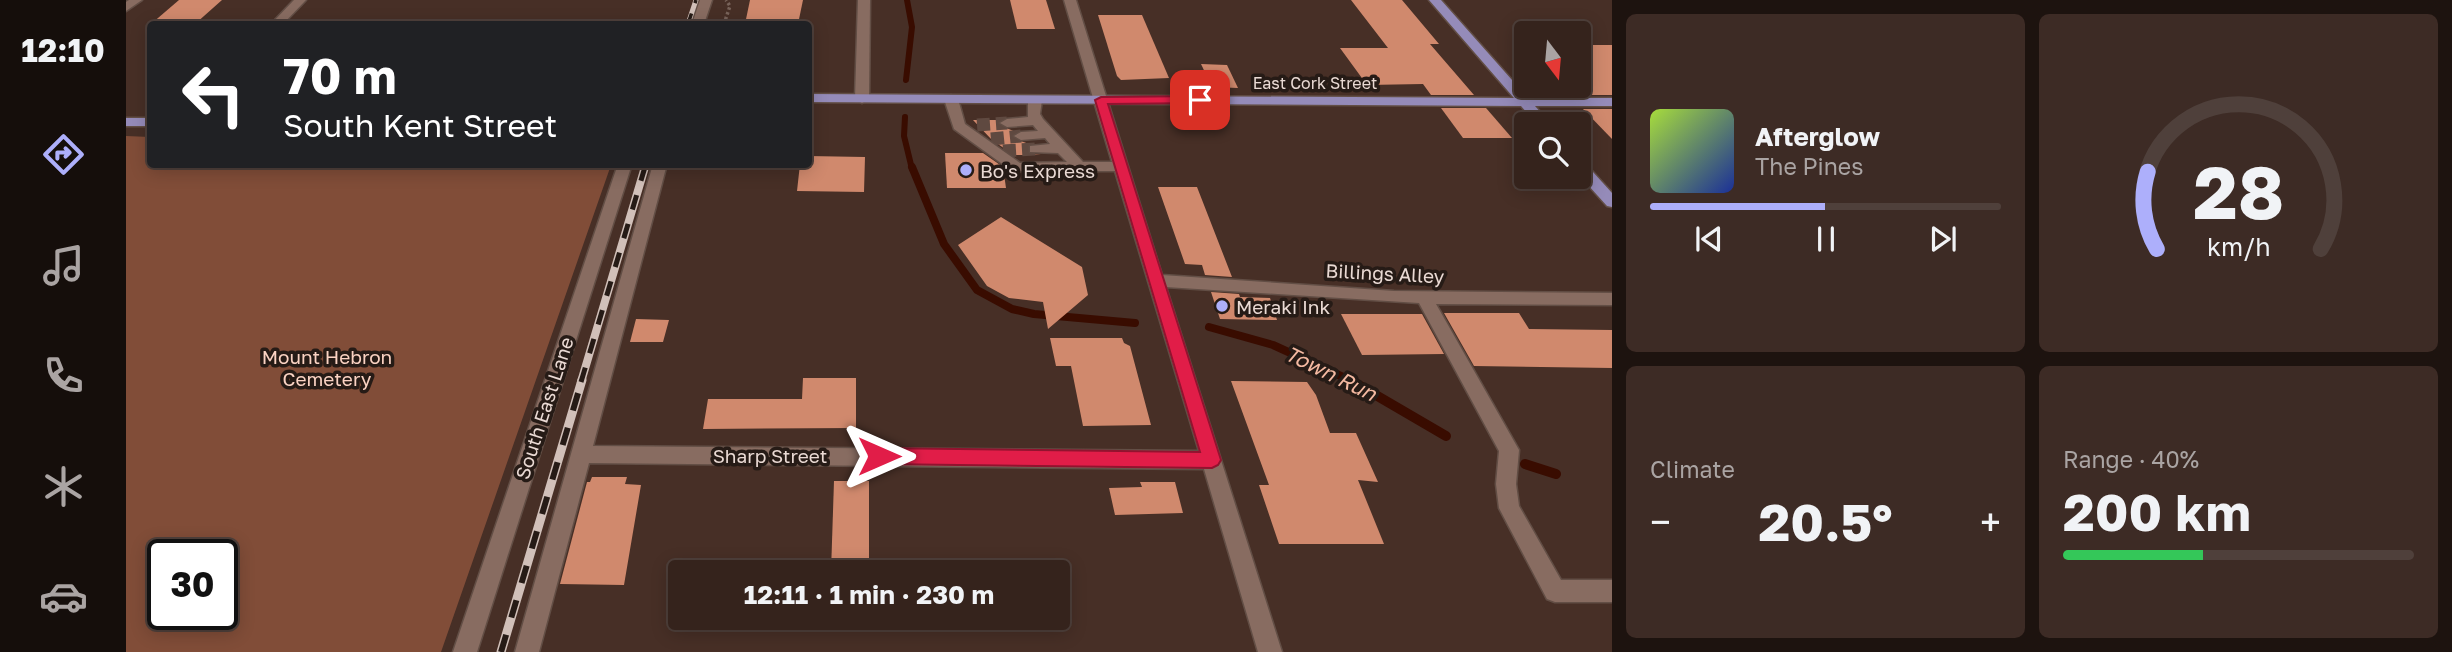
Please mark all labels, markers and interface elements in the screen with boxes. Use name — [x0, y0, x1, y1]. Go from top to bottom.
north arrow — [1514, 21, 1591, 98]
map controls — [1514, 21, 1591, 189]
text: 12:10 — [21, 31, 105, 69]
text: 70 m — [283, 46, 397, 105]
icon: left — [168, 49, 259, 140]
pin — [1170, 70, 1230, 130]
street label: East Cork Street — [1253, 73, 1377, 93]
icon: arrive — [1181, 81, 1219, 119]
text: South Kent Street — [283, 106, 557, 144]
button: search — [1514, 112, 1591, 189]
text: Afterglow — [1755, 121, 1880, 152]
icon: directions — [39, 130, 88, 179]
text: 28 — [2193, 149, 2284, 236]
text: The Pines — [1755, 152, 1863, 180]
place label: Bo's Express — [980, 159, 1095, 182]
marker: Bo's Express — [958, 162, 974, 178]
icon: previous — [1690, 220, 1728, 258]
icon: pause — [1807, 220, 1845, 258]
icon: next — [1924, 220, 1962, 258]
text: km/h — [2207, 231, 2270, 262]
icon: music — [39, 241, 88, 290]
street label: Billings Alley — [1325, 258, 1445, 288]
place label: Meraki Ink — [1236, 295, 1331, 318]
marker: Meraki Ink — [1214, 298, 1230, 314]
street label: South East Lane — [510, 334, 578, 482]
water label: Town Run — [1281, 340, 1382, 407]
park label: Mount Hebron Cemetery — [262, 345, 392, 390]
icon: phone — [39, 351, 88, 400]
position arrow — [842, 419, 916, 493]
street label: Sharp Street — [713, 444, 827, 467]
text: Range · 40% — [2063, 445, 2199, 473]
text: Climate — [1650, 455, 1735, 483]
icon: climate — [39, 462, 88, 511]
text: 200 km — [2063, 480, 2251, 542]
text: 20.5° — [1758, 490, 1893, 552]
text: − — [1650, 499, 1671, 544]
text: + — [1980, 499, 2001, 544]
speed limit sign: 30 — [147, 539, 238, 630]
icon: car — [39, 572, 88, 621]
text: 12:11 · 1 min · 230 m — [744, 579, 994, 610]

